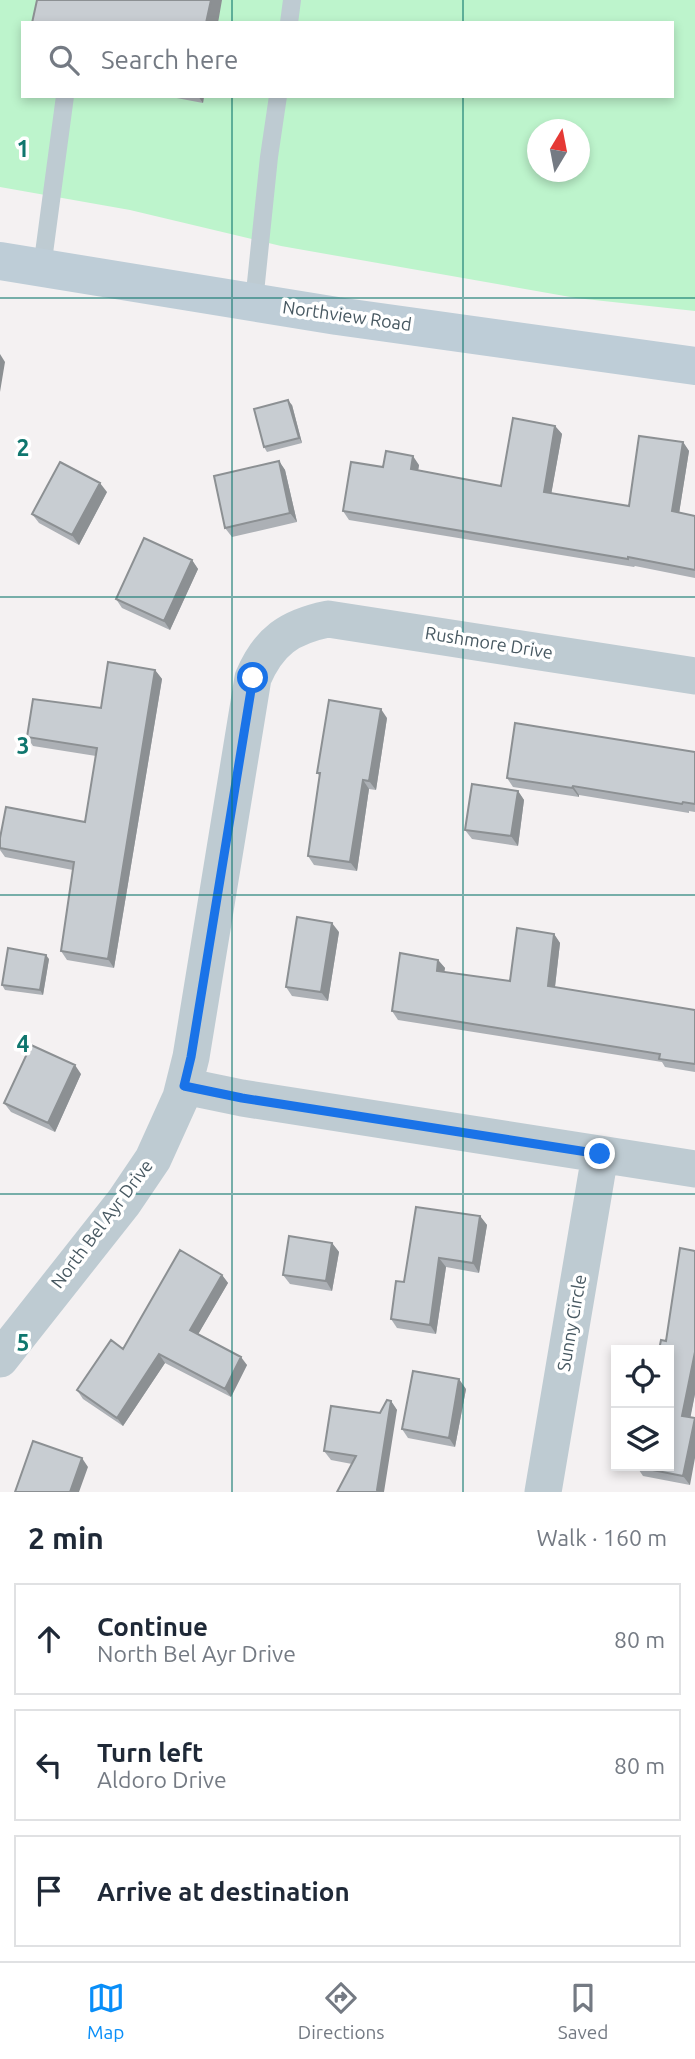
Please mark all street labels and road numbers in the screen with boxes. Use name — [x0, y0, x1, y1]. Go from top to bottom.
street label: Northview Road — [281, 296, 413, 334]
street label: Rushmore Drive — [424, 622, 554, 662]
street label: North Bel Ayr Drive — [46, 1155, 156, 1292]
street label: Sunny Circle — [553, 1273, 589, 1373]

